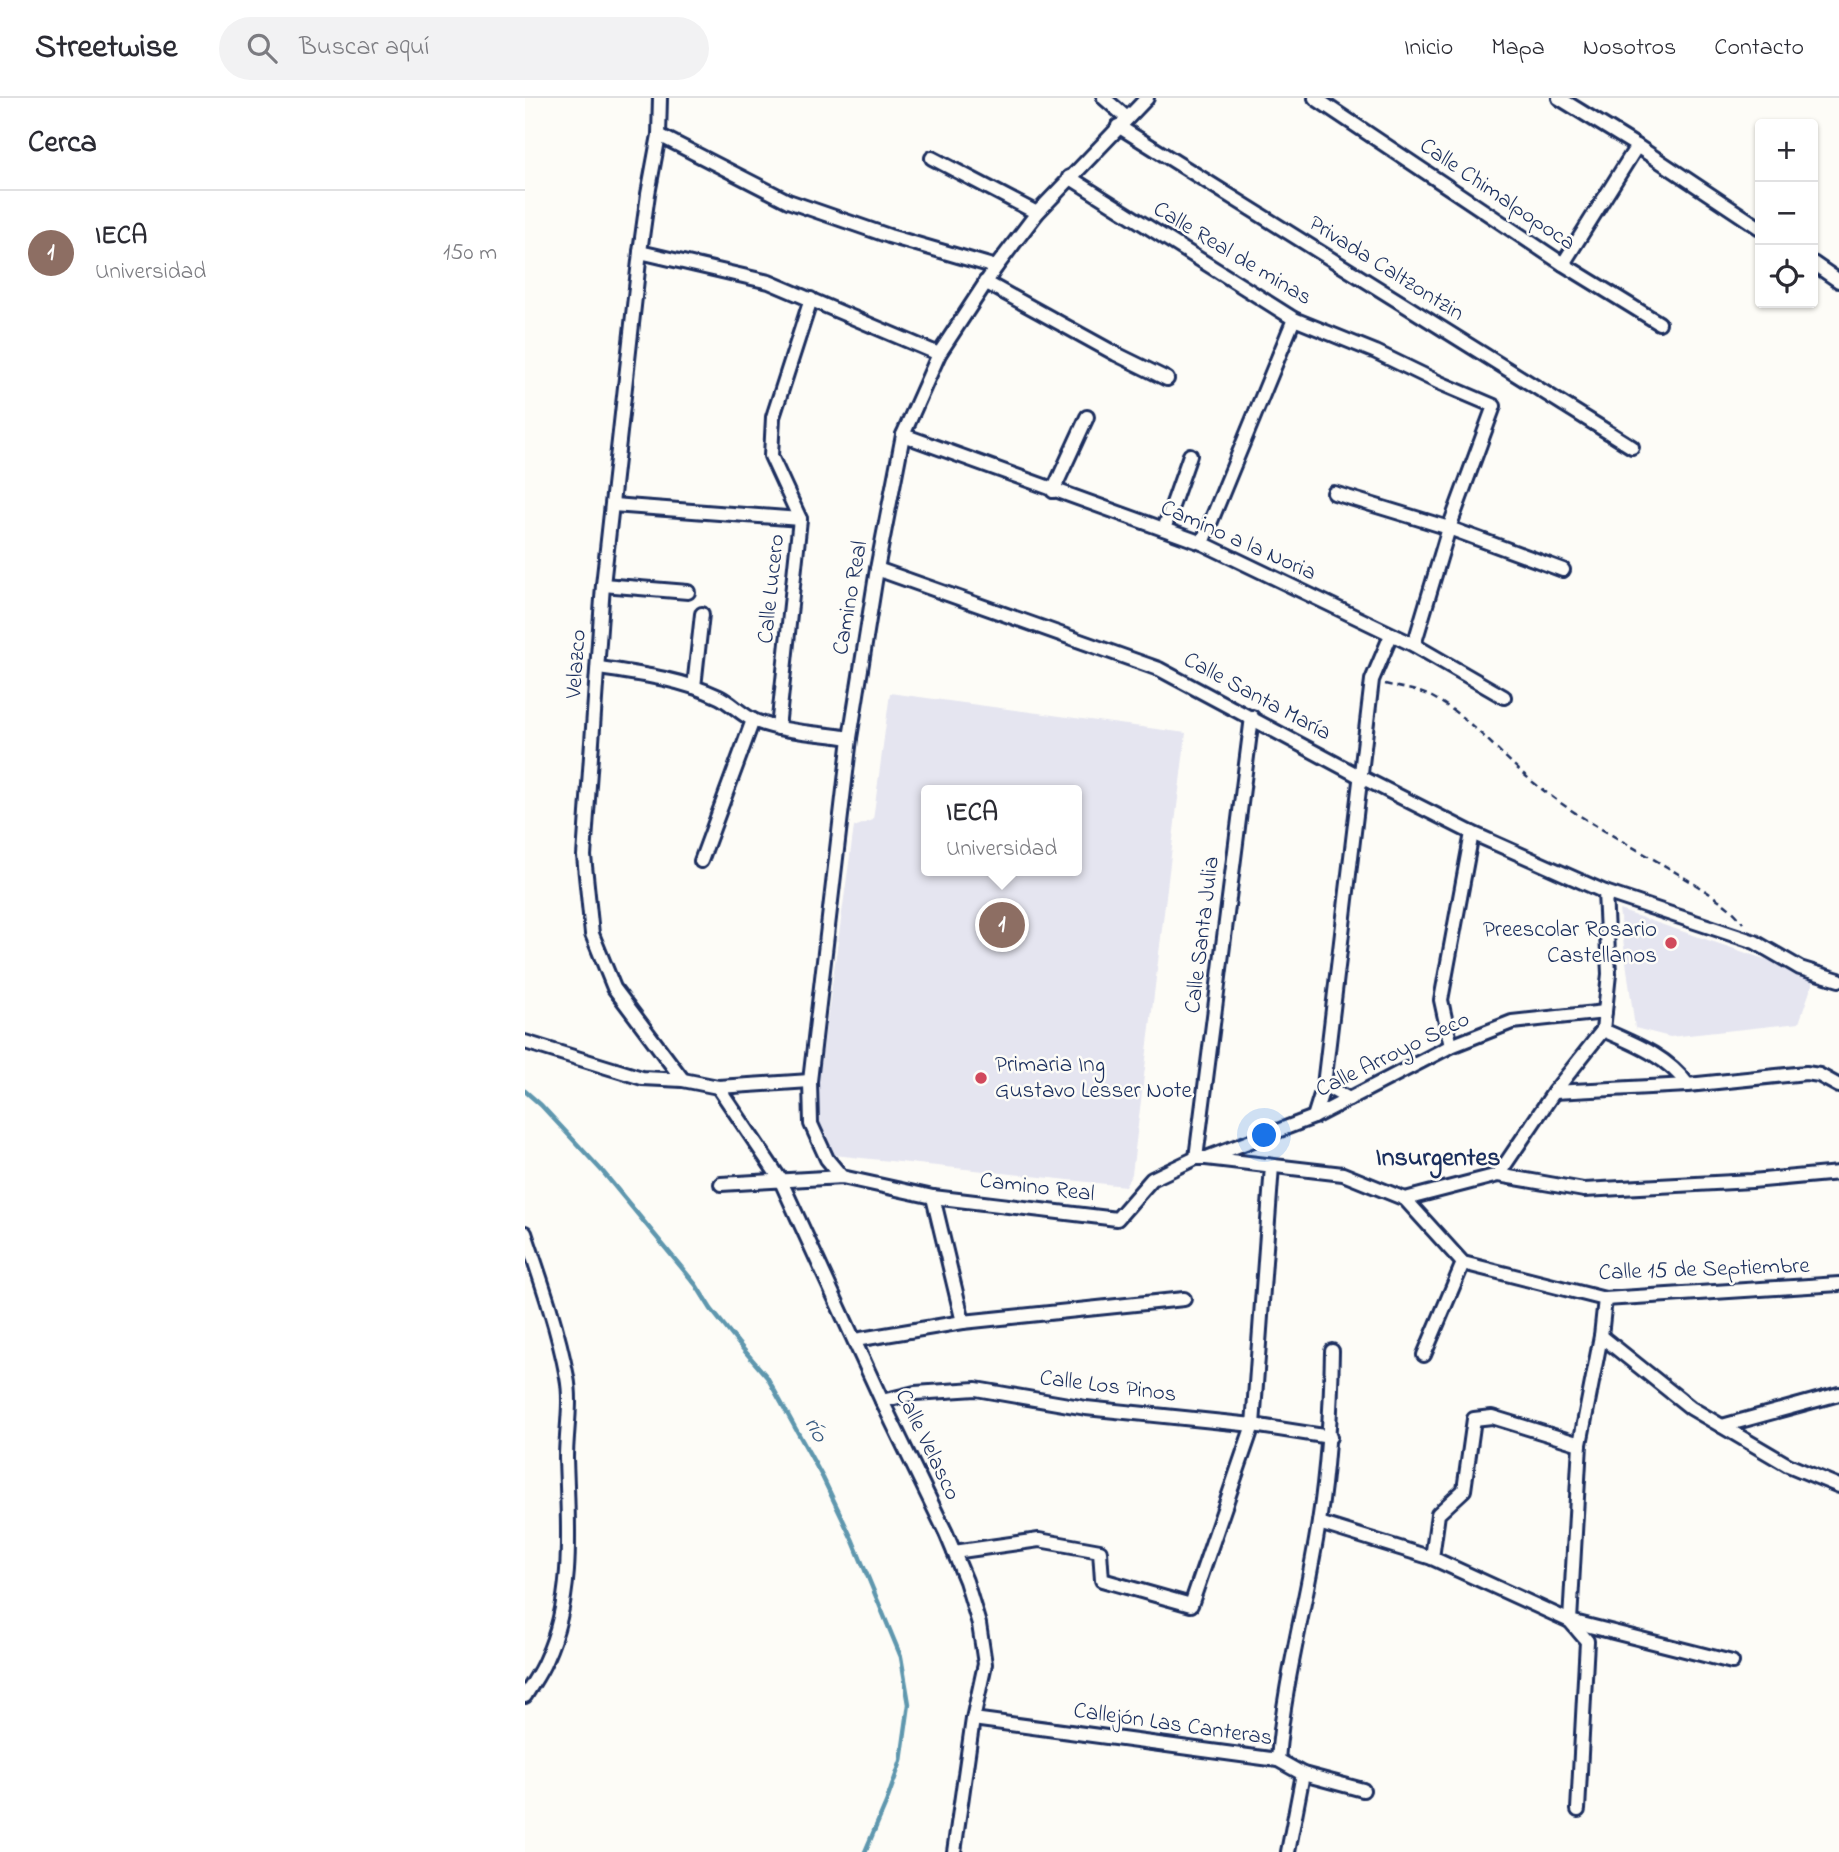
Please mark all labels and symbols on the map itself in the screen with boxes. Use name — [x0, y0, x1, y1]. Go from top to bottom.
street label: Calle Chimalpopoca — [1412, 130, 1582, 260]
street label: Calle Real de minas — [1146, 193, 1318, 315]
street label: Privada Caltzontzin — [1302, 208, 1470, 330]
street label: Camino a la Noria — [1155, 492, 1321, 590]
street label: Calle Lucero — [750, 533, 794, 645]
street label: Camino Real — [825, 538, 877, 658]
street label: Velazco — [558, 628, 596, 701]
street label: Calle Santa María — [1177, 644, 1337, 750]
street label: Calle Santa Julia — [1177, 855, 1229, 1015]
pin: 1 — [979, 899, 1025, 951]
place label: Preescolar Rosario Castellanos — [1483, 914, 1657, 973]
marker: Preescolar Rosario Castellanos — [1663, 935, 1679, 951]
street label: Calle Arroyo Seco — [1310, 1003, 1476, 1108]
place label: Primaria Ing Gustavo Lesser Note — [995, 1049, 1193, 1108]
marker: Primaria Ing Gustavo Lesser Note — [973, 1070, 989, 1086]
your location — [1247, 1118, 1281, 1152]
district label: Insurgentes — [1376, 1140, 1500, 1179]
street label: Camino Real — [978, 1165, 1096, 1211]
street label: Calle 15 de Septiembre — [1598, 1250, 1811, 1290]
street label: Calle Los Pinos — [1038, 1362, 1178, 1412]
street label: Calle Velasco — [886, 1384, 968, 1506]
water label: río — [794, 1411, 837, 1450]
street label: Callejón Las Canteras — [1071, 1695, 1275, 1755]

